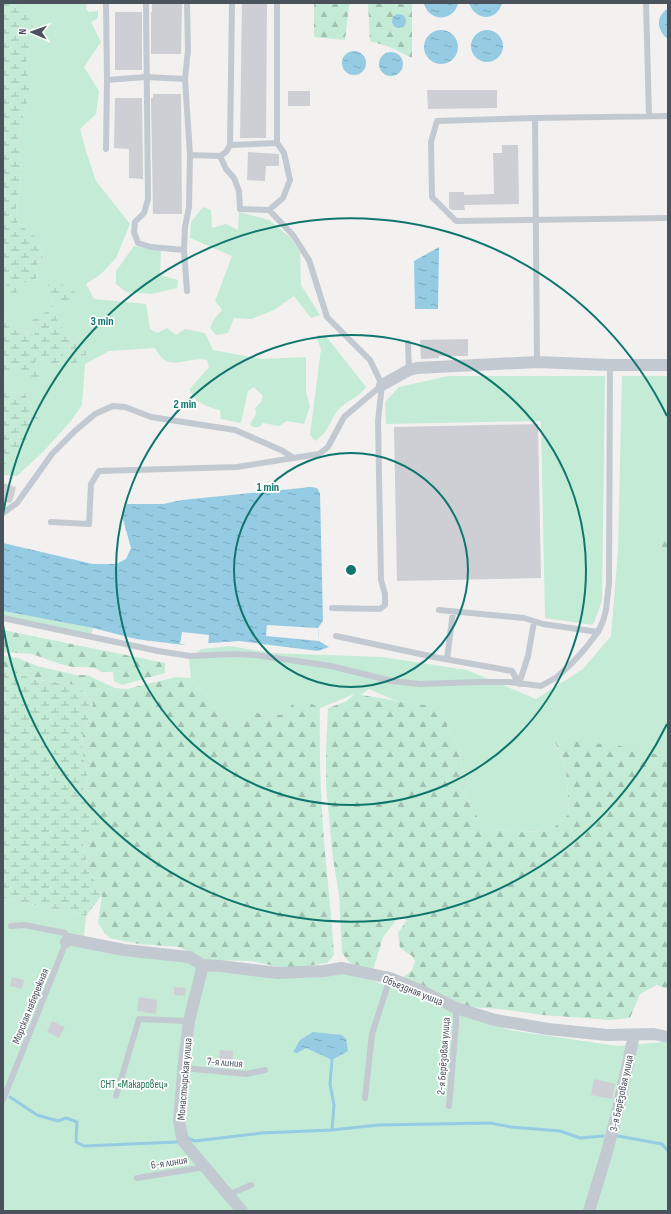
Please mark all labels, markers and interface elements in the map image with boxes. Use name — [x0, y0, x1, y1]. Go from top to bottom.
north arrow — [12, 12, 52, 52]
text: N — [16, 28, 29, 35]
text: 3 min — [91, 314, 113, 329]
text: 2 min — [174, 397, 196, 412]
text: 1 min — [257, 480, 279, 495]
centre of rings — [344, 563, 358, 577]
street label: Морская набережная — [9, 967, 52, 1046]
street label: Объездная улица — [381, 972, 445, 1008]
street label: 2-я Берёзовая улица — [434, 1017, 453, 1095]
street label: Монастырская улица — [174, 1037, 195, 1121]
street label: 3-я Берёзовая улица — [607, 1054, 636, 1133]
street label: 7-я линия — [207, 1055, 243, 1070]
park label: СНТ «Макаровец» — [100, 1078, 168, 1091]
street label: 6-я линия — [150, 1153, 188, 1172]

